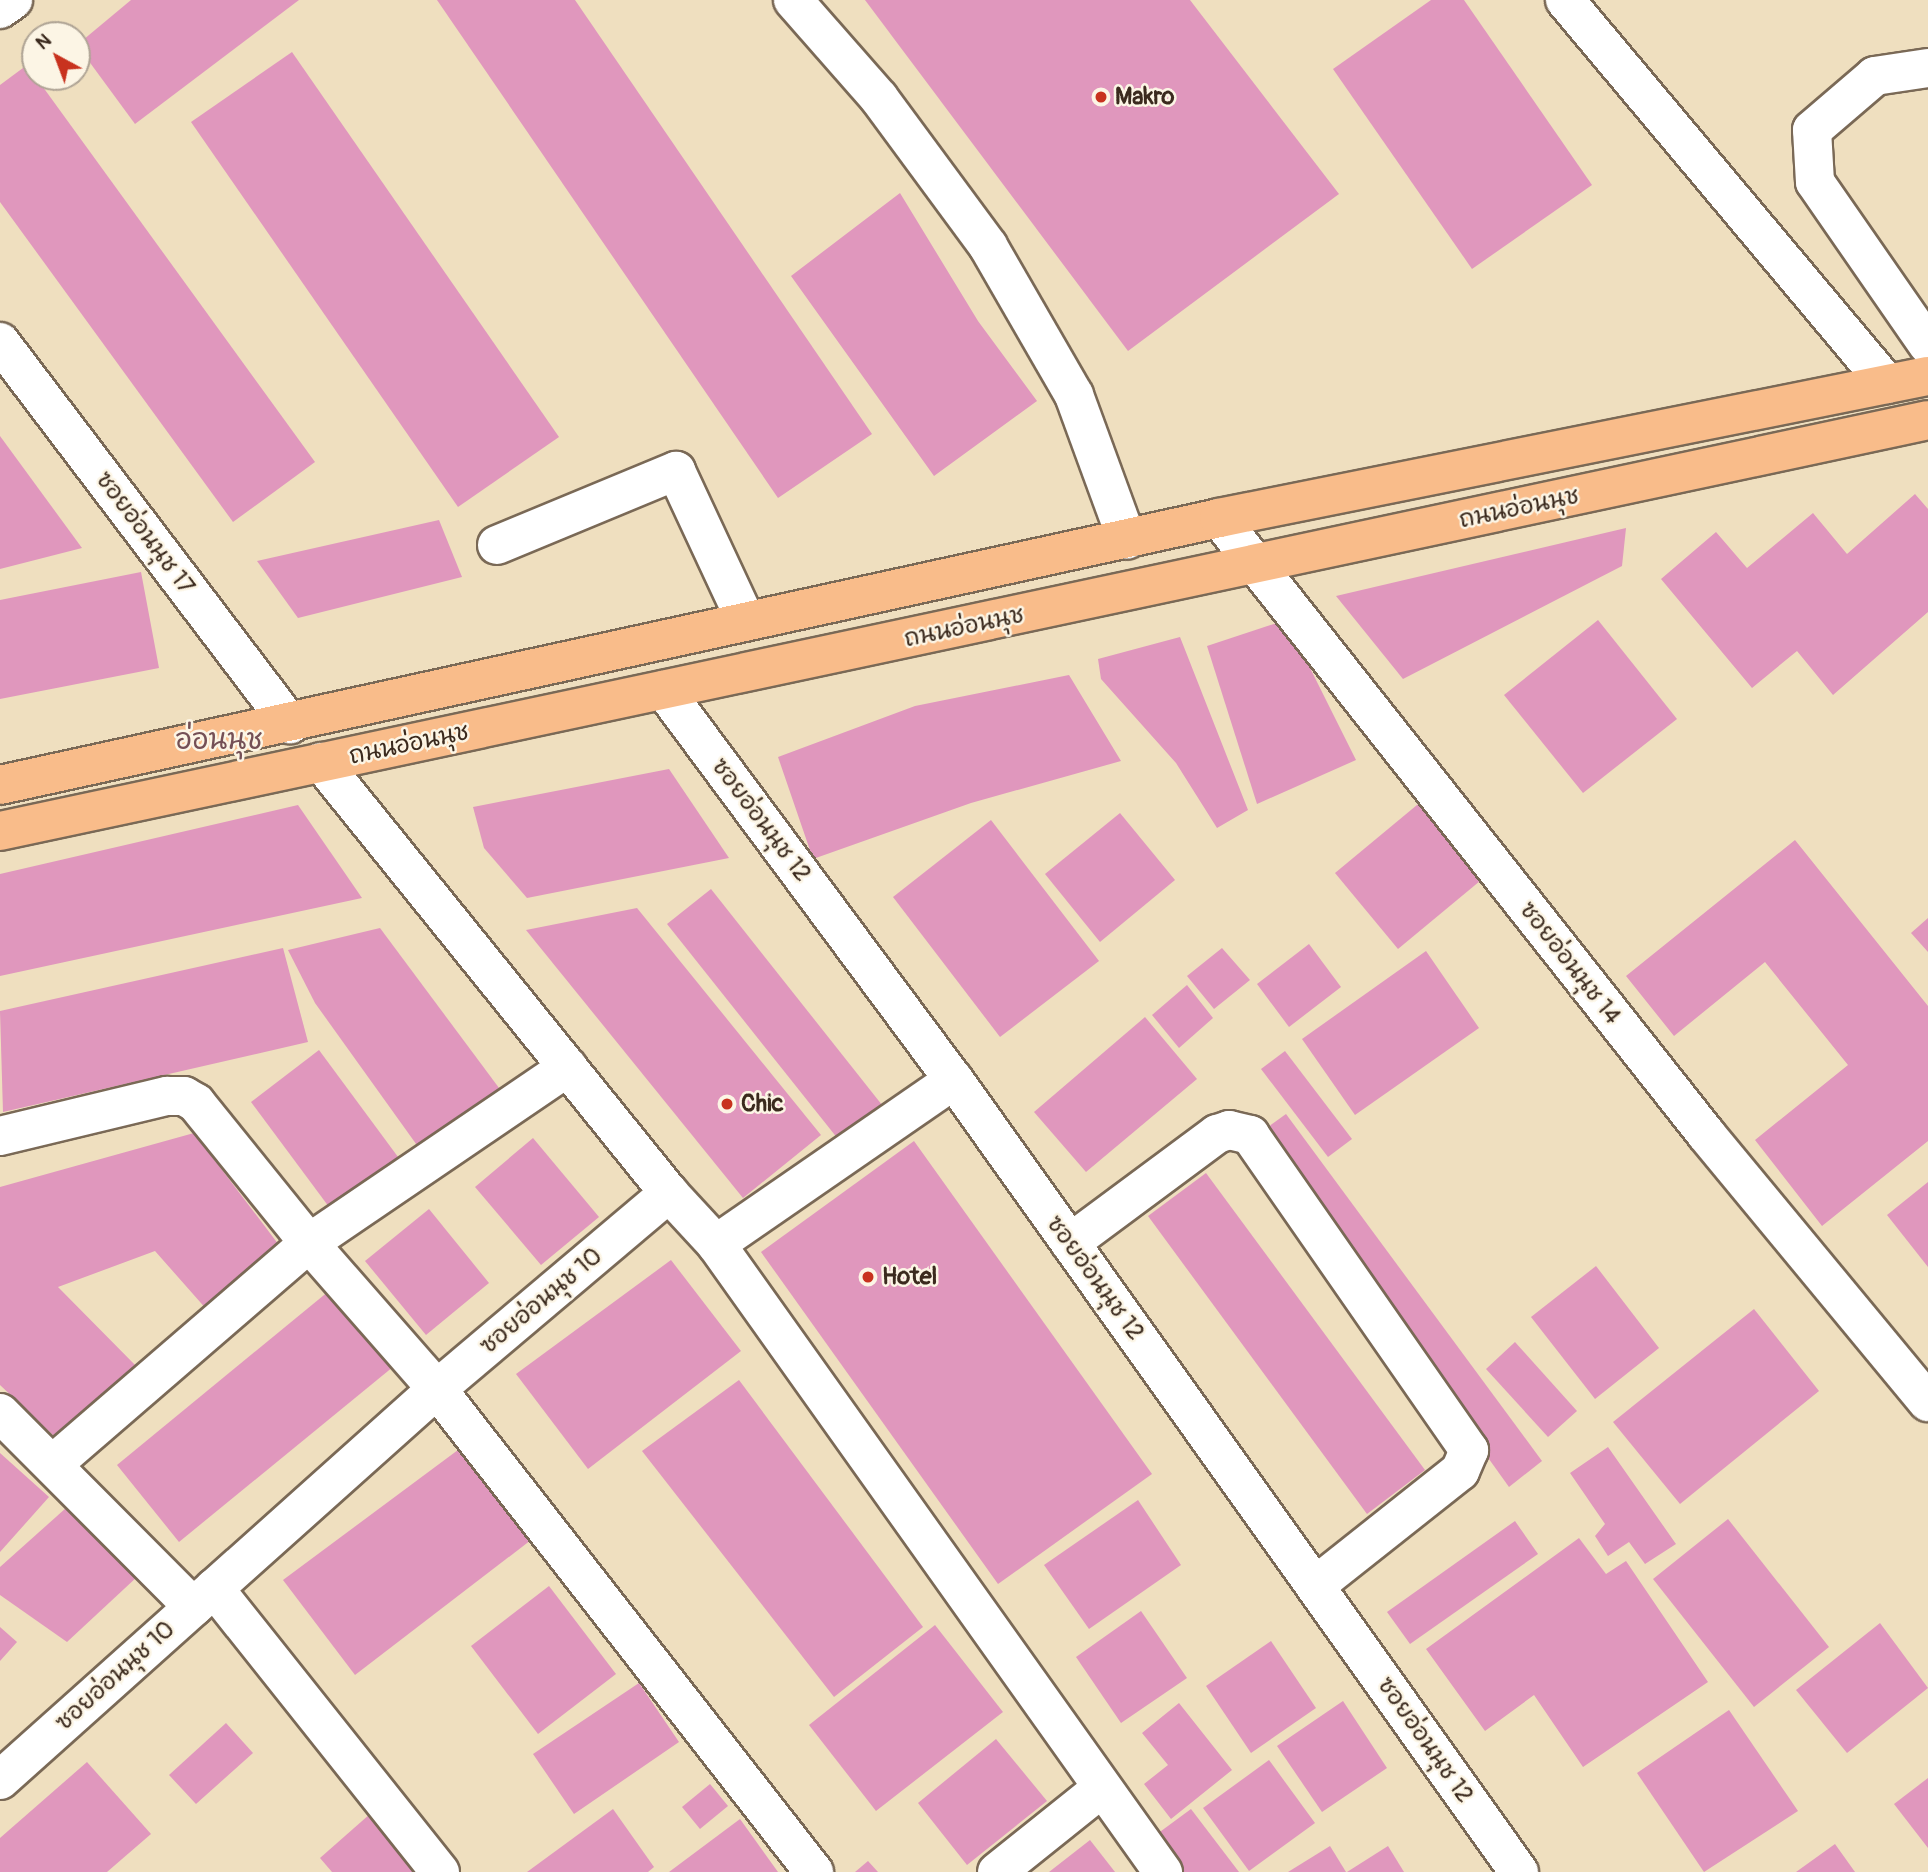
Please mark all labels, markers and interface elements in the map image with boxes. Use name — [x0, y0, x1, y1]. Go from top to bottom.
north arrow — [21, 21, 91, 91]
text: N — [31, 28, 56, 55]
place label: Makro — [1115, 83, 1174, 111]
marker: Makro — [1093, 89, 1109, 105]
street label: ซอยอ่อนนุช 17 — [89, 466, 201, 600]
street label: ถนนอ่อนนุช — [1457, 481, 1581, 535]
street label: ถนนอ่อนนุช — [902, 600, 1026, 654]
street label: ถนนอ่อนนุช — [347, 717, 471, 771]
district label: อ่อนนุช — [176, 724, 262, 758]
street label: ซอยอ่อนนุช 12 — [705, 753, 817, 887]
street label: ซอยอ่อนนุช 14 — [1513, 896, 1627, 1030]
place label: Chic — [741, 1090, 784, 1118]
marker: Chic — [719, 1096, 735, 1112]
street label: ซอยอ่อนนุช 12 — [1040, 1210, 1150, 1346]
street label: ซอยอ่อนนุช 10 — [474, 1242, 608, 1360]
place label: Hotel — [882, 1263, 937, 1291]
marker: Hotel — [860, 1269, 876, 1285]
street label: ซอยอ่อนนุช 10 — [50, 1615, 180, 1737]
street label: ซอยอ่อนนุช 12 — [1371, 1671, 1479, 1809]

